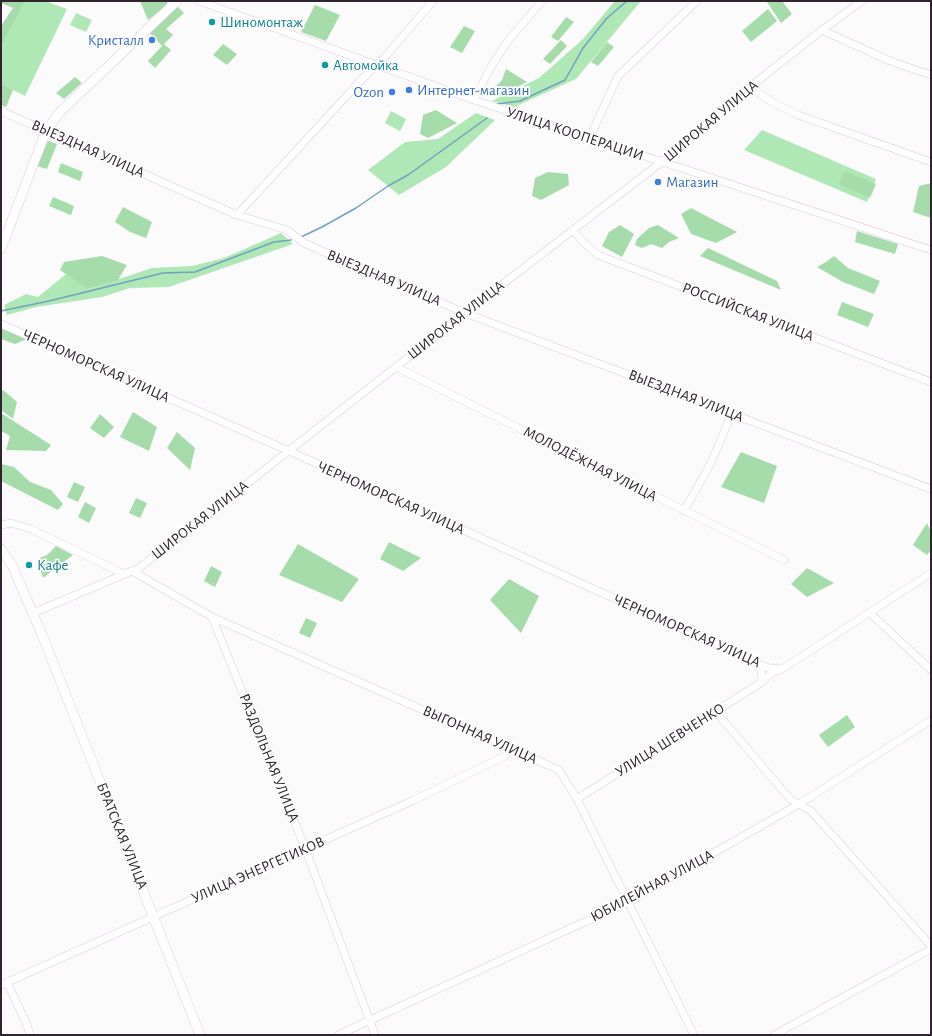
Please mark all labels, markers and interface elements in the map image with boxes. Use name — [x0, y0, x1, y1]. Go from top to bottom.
place label: Шиномонтаж — [220, 13, 303, 31]
marker: Шиномонтаж — [207, 17, 217, 27]
place label: Кристалл — [88, 31, 144, 49]
marker: Кристалл — [147, 35, 157, 45]
place label: Автомойка — [333, 56, 399, 74]
marker: Автомойка — [320, 60, 330, 70]
street label: ШИРОКАЯ УЛИЦА — [660, 76, 762, 166]
place label: Интернет-магазин — [417, 81, 529, 99]
place label: Ozon — [354, 83, 384, 101]
marker: Интернет-магазин — [404, 85, 414, 95]
marker: Ozon — [387, 87, 397, 97]
street label: УЛИЦА КООПЕРАЦИИ — [504, 103, 646, 165]
street label: ВЫЕЗДНАЯ УЛИЦА — [29, 116, 147, 182]
place label: Магазин — [666, 173, 719, 191]
marker: Магазин — [653, 177, 663, 187]
street label: ВЫЕЗДНАЯ УЛИЦА — [324, 246, 444, 310]
street label: ШИРОКАЯ УЛИЦА — [404, 277, 508, 363]
street label: РОССИЙСКАЯ УЛИЦА — [680, 279, 816, 345]
street label: ЧЕРНОМОРСКАЯ УЛИЦА — [20, 325, 172, 407]
street label: ВЫЕЗДНАЯ УЛИЦА — [626, 366, 746, 426]
street label: МОЛОДЁЖНАЯ УЛИЦА — [520, 422, 660, 506]
street label: ЧЕРНОМОРСКАЯ УЛИЦА — [315, 457, 467, 539]
street label: ШИРОКАЯ УЛИЦА — [148, 477, 252, 563]
place label: Кафе — [37, 556, 68, 574]
marker: Кафе — [24, 560, 34, 570]
street label: ЧЕРНОМОРСКАЯ УЛИЦА — [611, 590, 763, 672]
street label: РАЗДОЛЬНАЯ УЛИЦА — [235, 691, 303, 825]
street label: УЛИЦА ШЕВЧЕНКО — [612, 699, 728, 781]
street label: ВЫГОННАЯ УЛИЦА — [420, 702, 540, 768]
street label: БРАТСКАЯ УЛИЦА — [92, 780, 152, 892]
street label: УЛИЦА ЭНЕРГЕТИКОВ — [189, 833, 327, 907]
street label: ЮБИЛЕЙНАЯ УЛИЦА — [587, 846, 717, 926]

